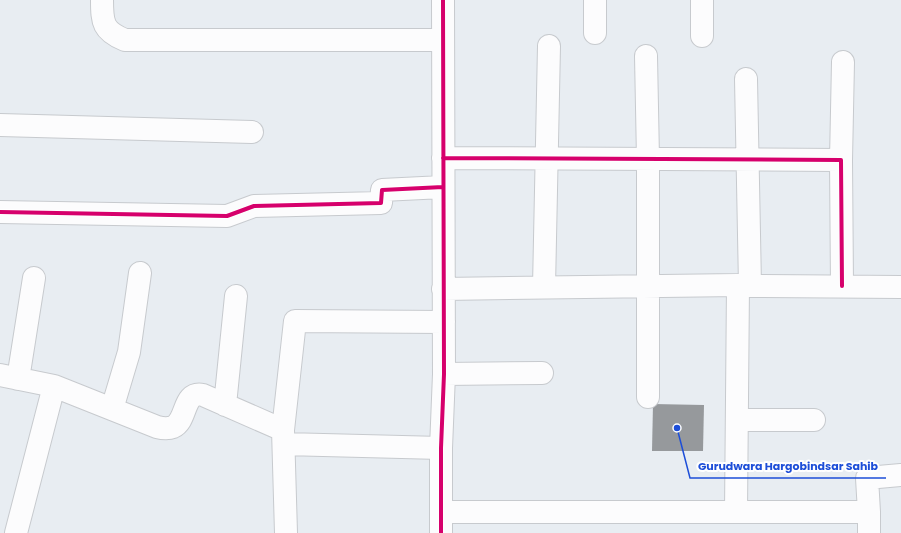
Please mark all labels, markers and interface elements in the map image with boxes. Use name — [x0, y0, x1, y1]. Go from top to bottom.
callout: Gurudwara Hargobindsar Sahib — [690, 455, 886, 478]
text: Gurudwara Hargobindsar Sahib — [698, 458, 879, 474]

